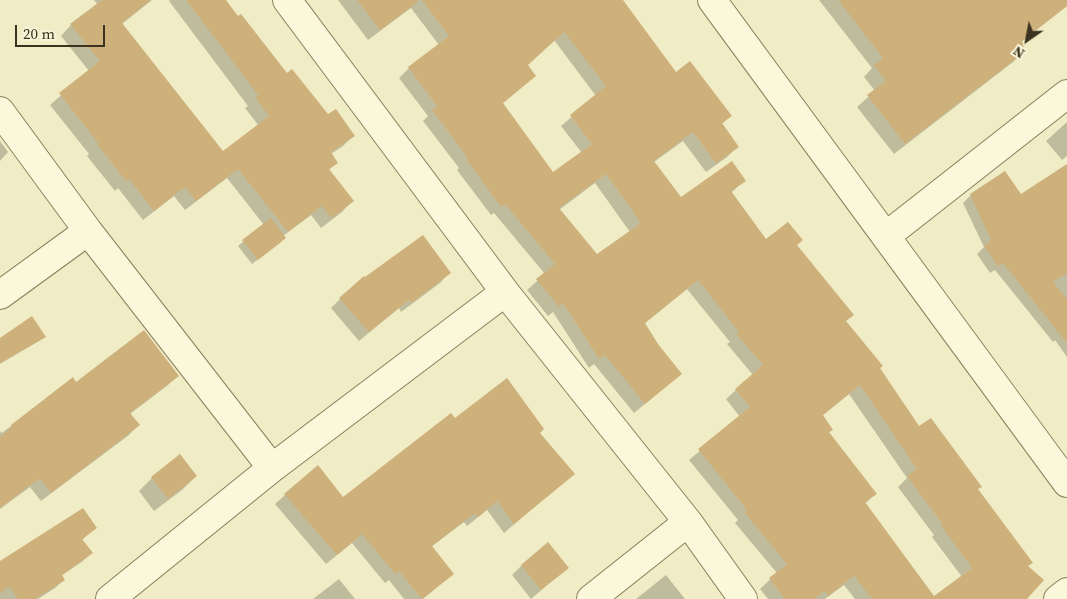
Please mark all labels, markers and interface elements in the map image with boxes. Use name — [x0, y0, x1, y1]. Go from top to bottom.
scale bar — [18, 15, 108, 47]
north arrow — [1002, 15, 1052, 65]
text: 20 m — [23, 23, 55, 44]
text: N — [1009, 41, 1029, 64]

